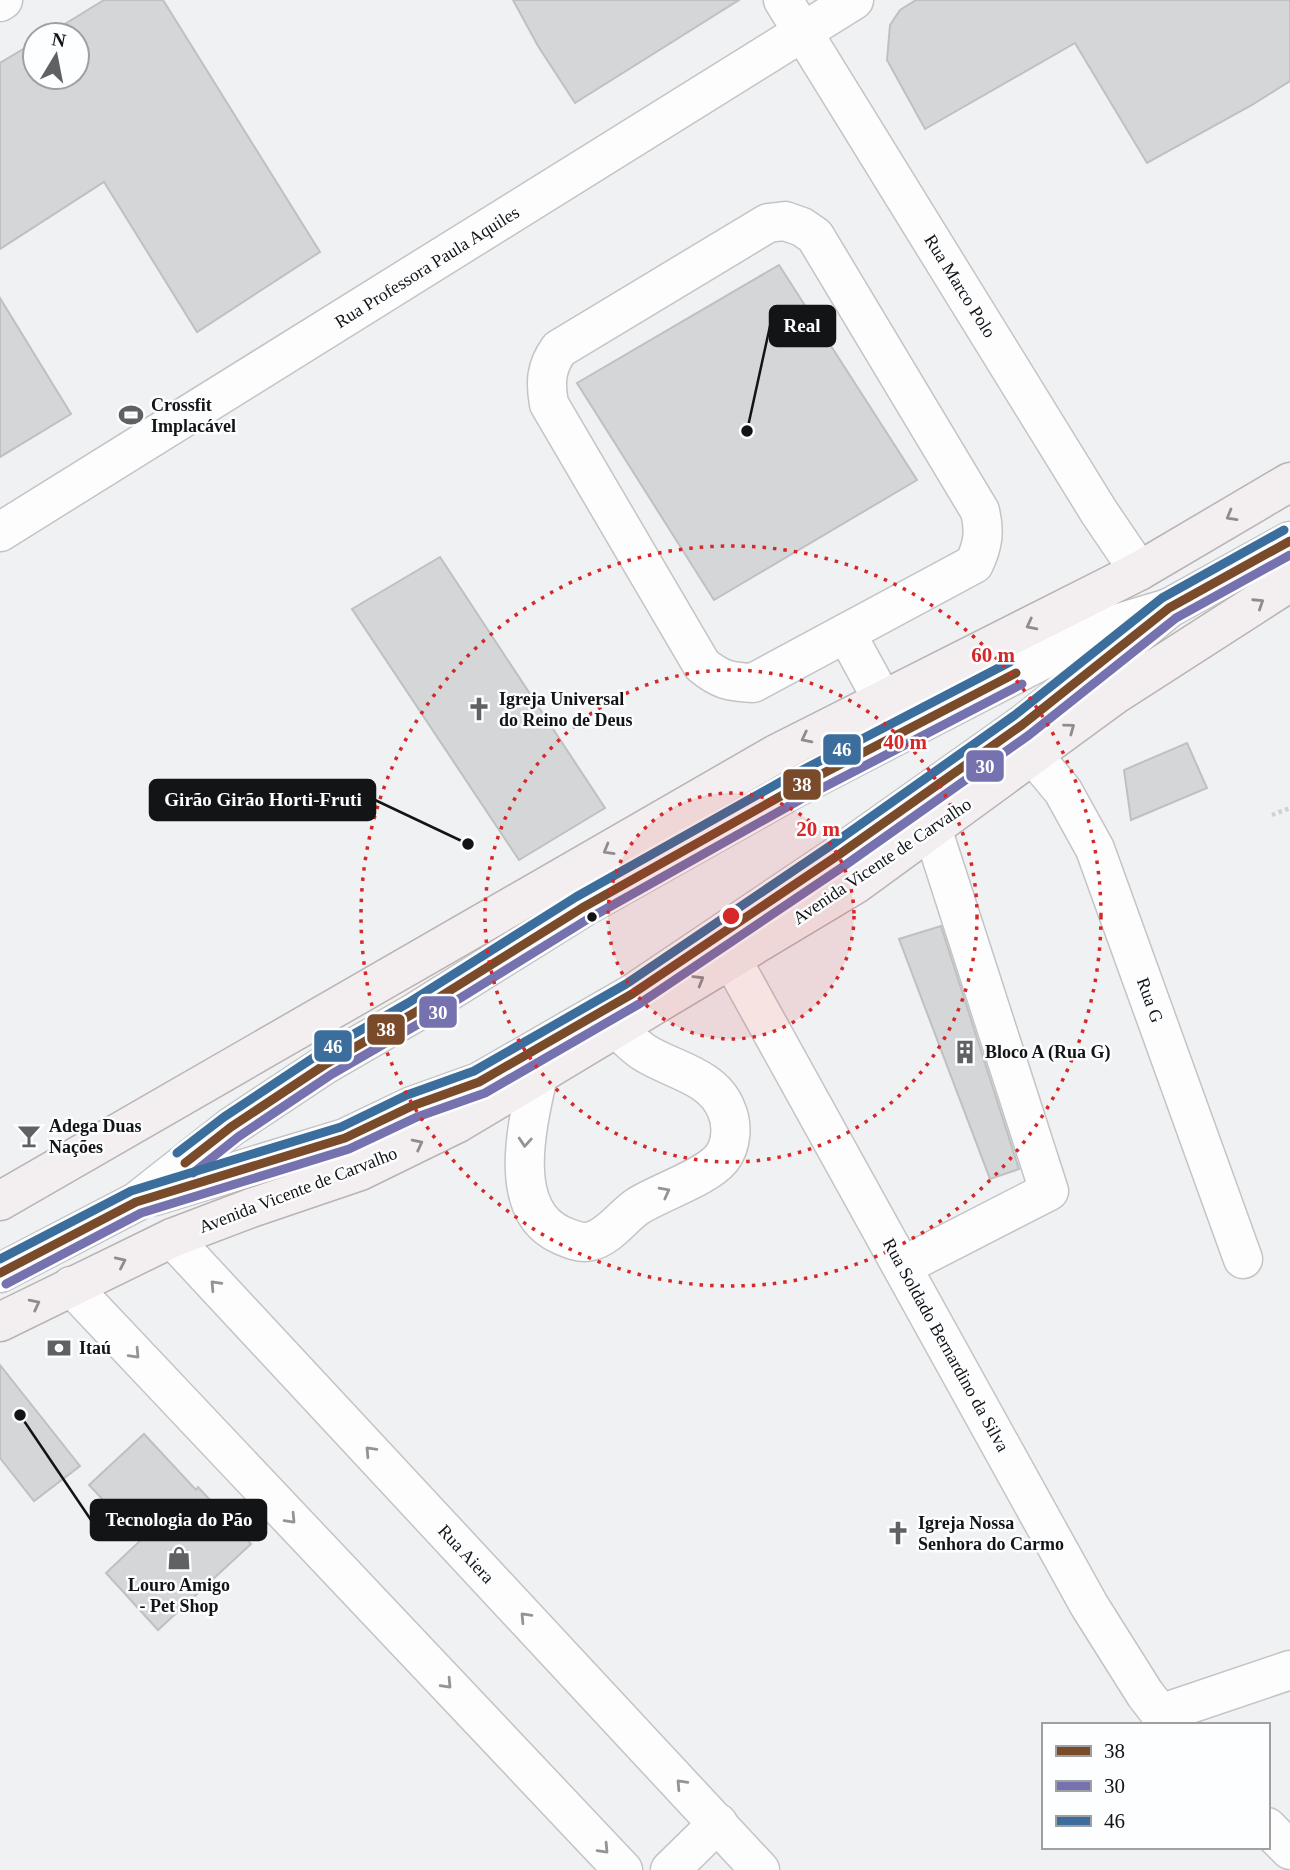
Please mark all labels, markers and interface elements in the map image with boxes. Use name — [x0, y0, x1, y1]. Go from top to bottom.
north arrow — [21, 21, 91, 91]
text: N — [50, 28, 68, 51]
street label: Rua Professora Paula Aquiles — [331, 202, 523, 332]
street label: Rua Marco Polo — [920, 231, 1000, 341]
callout: Real — [770, 306, 835, 346]
text: Real — [784, 315, 820, 336]
place label: Crossfit Implacável — [151, 395, 236, 436]
sports icon: Crossfit Implacável — [117, 401, 145, 429]
one-way arrow — [1226, 508, 1239, 521]
one-way arrow — [1252, 598, 1265, 611]
one-way arrow — [1026, 616, 1038, 630]
text: 60 m — [971, 643, 1015, 667]
place label: Igreja Universal do Reino de Deus — [499, 689, 633, 730]
church icon: Igreja Universal do Reino de Deus — [465, 695, 493, 723]
one-way arrow — [1062, 724, 1075, 736]
one-way arrow — [801, 730, 813, 744]
text: 40 m — [883, 730, 927, 754]
line badge: 46 — [822, 733, 862, 766]
text: 46 — [833, 739, 852, 760]
line badge: 30 — [965, 749, 1005, 783]
text: 30 — [976, 756, 995, 777]
line badge: 38 — [782, 768, 822, 801]
text: 38 — [793, 774, 812, 795]
callout: Girão Girão Horti-Fruti — [150, 780, 375, 820]
text: Girão Girão Horti-Fruti — [164, 789, 362, 810]
street label: Avenida Vicente de Carvalho — [789, 794, 975, 928]
text: 20 m — [796, 817, 840, 841]
one-way arrow — [603, 842, 616, 855]
centre of rings — [719, 904, 743, 928]
unlabelled marker — [585, 910, 599, 924]
one-way arrow — [692, 975, 705, 988]
street label: Rua G — [1133, 975, 1167, 1025]
line badge: 30 — [418, 995, 458, 1029]
text: 30 — [429, 1002, 448, 1023]
line badge: 38 — [366, 1013, 406, 1046]
text: 38 — [377, 1019, 396, 1040]
line badge: 46 — [313, 1029, 353, 1063]
text: 46 — [324, 1036, 343, 1057]
building icon: Bloco A (Rua G) — [951, 1038, 979, 1066]
place label: Bloco A (Rua G) — [985, 1042, 1111, 1063]
place label: Adega Duas Nações — [49, 1116, 142, 1157]
bar icon: Adega Duas Nações — [15, 1122, 43, 1150]
one-way arrow — [518, 1137, 533, 1148]
one-way arrow — [411, 1138, 423, 1152]
street label: Avenida Vicente de Carvalho — [196, 1143, 400, 1237]
one-way arrow — [658, 1187, 670, 1200]
street label: Rua Soldado Bernardino da Silva — [879, 1235, 1013, 1455]
one-way arrow — [114, 1256, 126, 1270]
one-way arrow — [211, 1280, 223, 1293]
one-way arrow — [28, 1299, 41, 1313]
bank icon: Itaú — [45, 1334, 73, 1362]
place label: Itaú — [79, 1338, 111, 1358]
one-way arrow — [126, 1345, 139, 1358]
one-way arrow — [366, 1446, 379, 1459]
callout: Tecnologia do Pão — [91, 1500, 266, 1540]
text: Tecnologia do Pão — [105, 1509, 253, 1530]
one-way arrow — [283, 1511, 295, 1524]
place label: Igreja Nossa Senhora do Carmo — [918, 1513, 1064, 1554]
church icon: Igreja Nossa Senhora do Carmo — [884, 1519, 912, 1547]
street label: Rua Aiera — [434, 1521, 498, 1587]
shop icon: Louro Amigo - Pet Shop — [165, 1544, 193, 1572]
place label: Louro Amigo - Pet Shop — [128, 1575, 230, 1616]
one-way arrow — [521, 1612, 534, 1625]
one-way arrow — [439, 1676, 452, 1689]
legend — [1042, 1723, 1269, 1849]
text: 38 — [1104, 1739, 1125, 1763]
text: 30 — [1104, 1774, 1125, 1798]
one-way arrow — [676, 1779, 689, 1792]
text: 46 — [1104, 1809, 1125, 1833]
one-way arrow — [595, 1841, 608, 1854]

